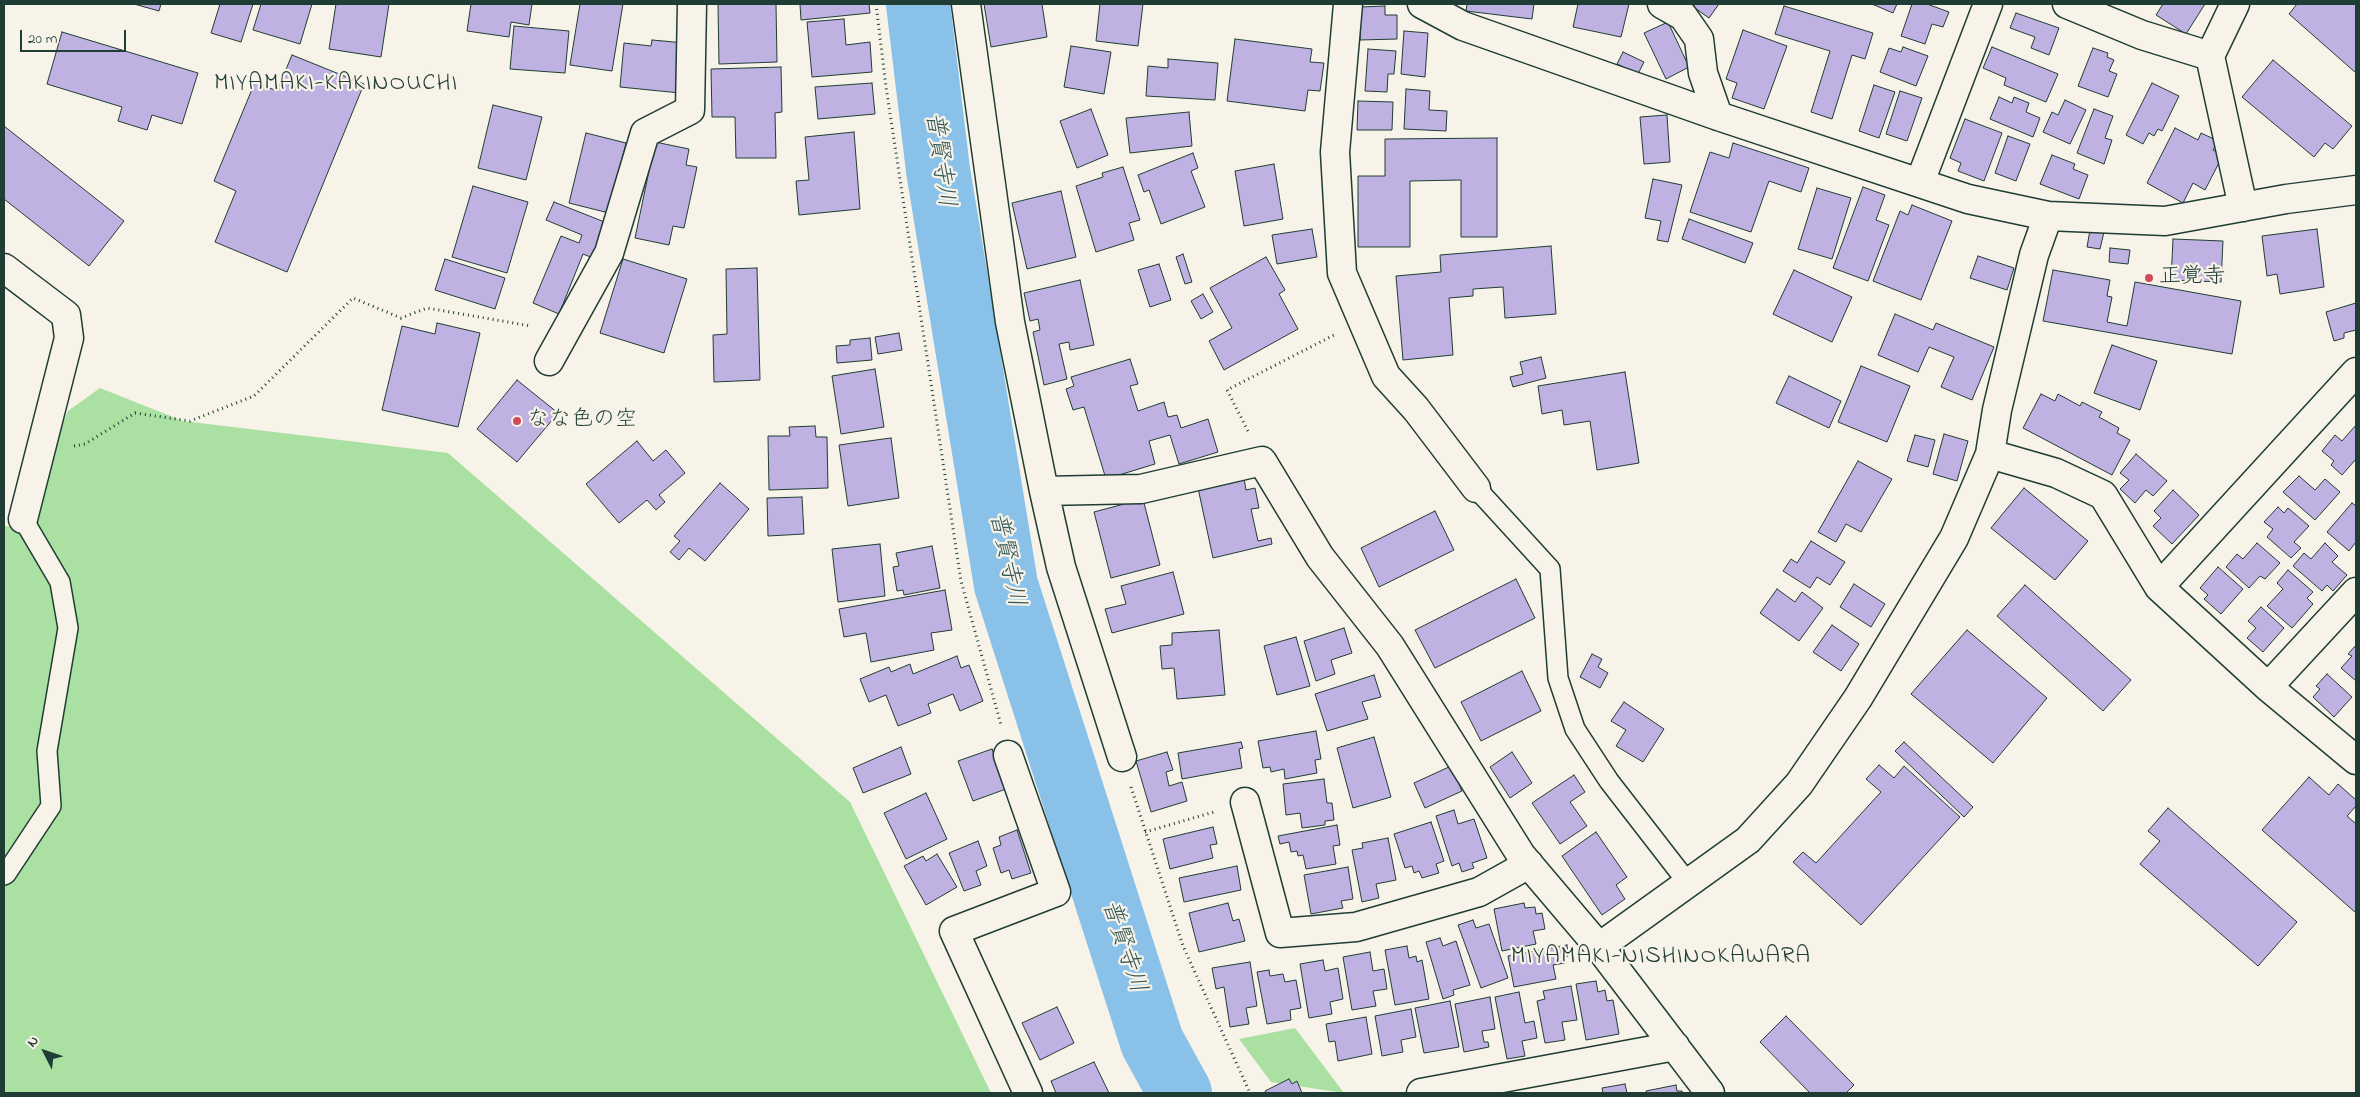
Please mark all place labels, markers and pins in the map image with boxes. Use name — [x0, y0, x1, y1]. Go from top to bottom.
place label: 正覚寺 — [2159, 265, 2225, 291]
marker: 正覚寺 — [2143, 272, 2155, 284]
place label: なな色の空 — [527, 408, 637, 434]
marker: なな色の空 — [511, 415, 523, 427]

